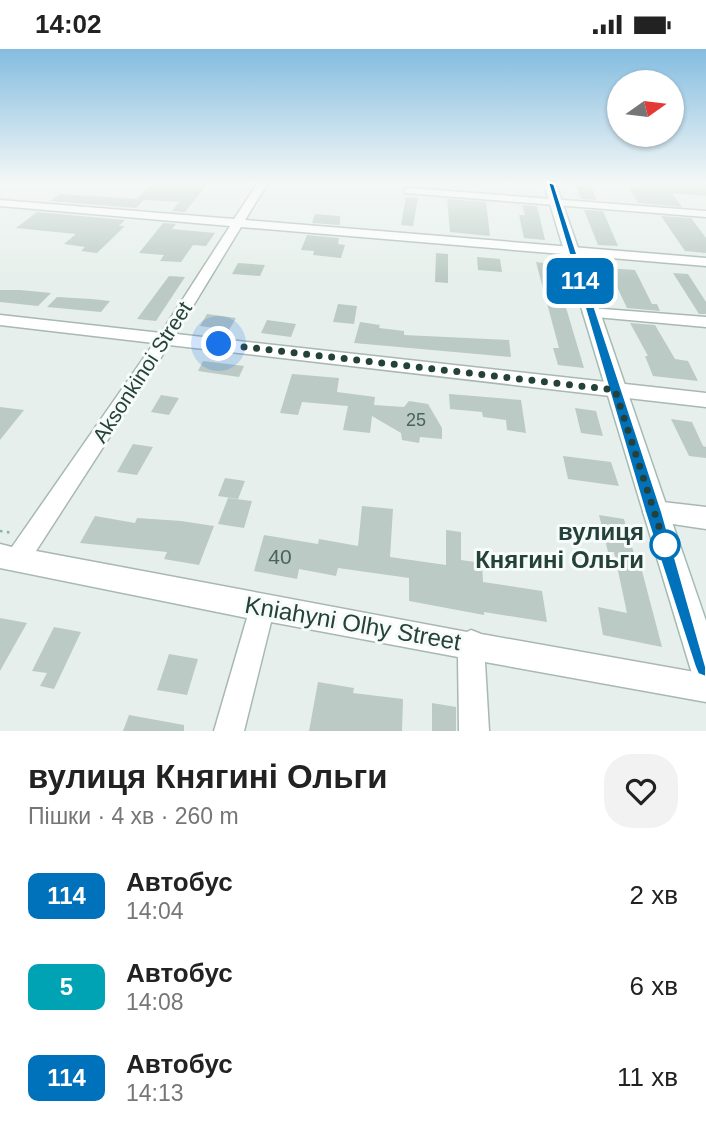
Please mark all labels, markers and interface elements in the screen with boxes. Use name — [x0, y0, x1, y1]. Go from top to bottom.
text: 14:02 — [35, 9, 102, 39]
north arrow — [607, 70, 684, 147]
map controls — [607, 70, 684, 147]
line badge: 114 — [540, 258, 620, 304]
text: 114 — [561, 267, 599, 294]
street label: Aksonkinoi Street — [88, 297, 196, 447]
your location — [201, 326, 236, 361]
house number: 25 — [406, 410, 426, 430]
place label: вулиця Княгині Ольги — [475, 518, 644, 573]
marker: вулиця Княгині Ольги — [650, 530, 680, 560]
house number: 40 — [268, 545, 292, 568]
street label: Kniahyni Olhy Street — [243, 591, 463, 655]
button: heart — [604, 754, 678, 828]
text: вулиця Княгині Ольги — [28, 758, 388, 795]
text: Пішки · 4 хв · 260 m — [28, 803, 239, 829]
text: Автобус — [126, 867, 233, 897]
text: 2 хв — [630, 880, 678, 910]
text: 114 — [47, 882, 86, 909]
text: 14:04 — [126, 898, 184, 924]
text: Автобус — [126, 958, 233, 988]
text: 6 хв — [630, 971, 678, 1001]
text: 5 — [60, 973, 73, 1000]
text: 14:08 — [126, 989, 184, 1015]
text: Автобус — [126, 1049, 233, 1079]
text: 11 хв — [617, 1062, 678, 1092]
text: 114 — [47, 1064, 86, 1091]
text: 14:13 — [126, 1080, 184, 1106]

